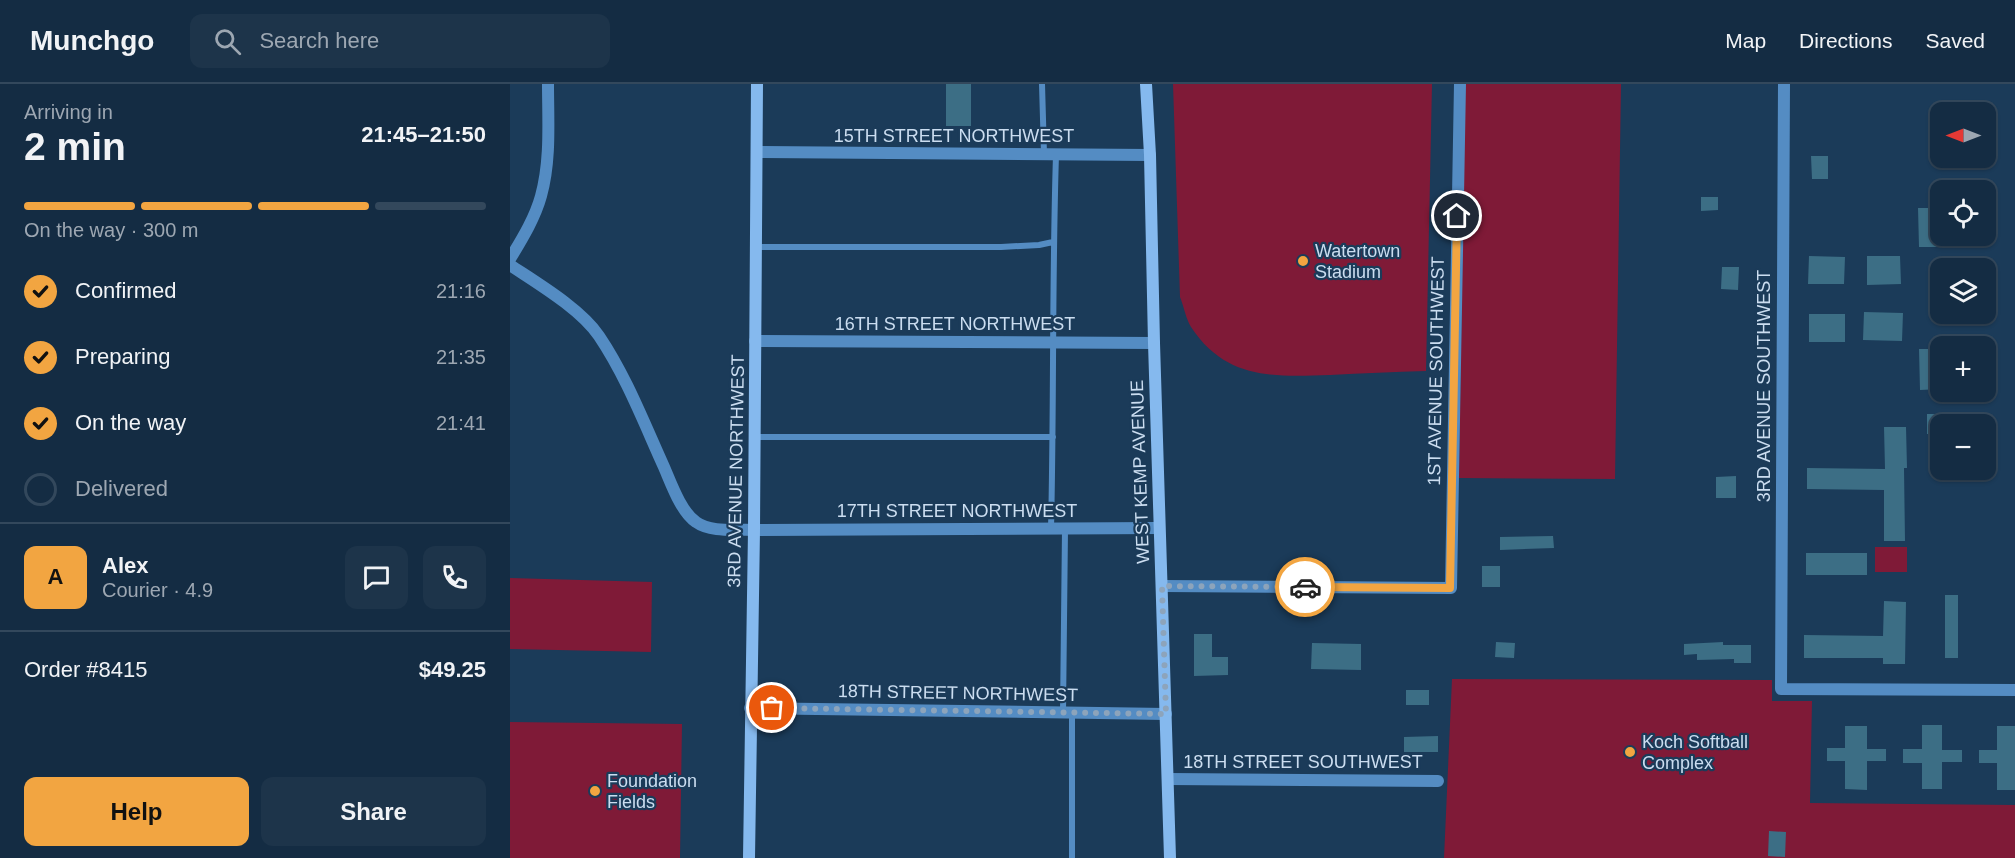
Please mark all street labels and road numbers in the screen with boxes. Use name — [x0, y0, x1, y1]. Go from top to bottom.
street label: 15TH STREET NORTHWEST — [834, 126, 1074, 146]
street label: 1ST AVENUE SOUTHWEST — [1424, 256, 1448, 486]
street label: 3RD AVENUE SOUTHWEST — [1754, 270, 1774, 502]
street label: 16TH STREET NORTHWEST — [835, 314, 1075, 334]
street label: 3RD AVENUE NORTHWEST — [724, 354, 748, 588]
street label: WEST KEMP AVENUE — [1127, 380, 1153, 564]
street label: 17TH STREET NORTHWEST — [837, 501, 1077, 521]
street label: 18TH STREET NORTHWEST — [838, 681, 1078, 705]
street label: 18TH STREET SOUTHWEST — [1183, 752, 1423, 772]

